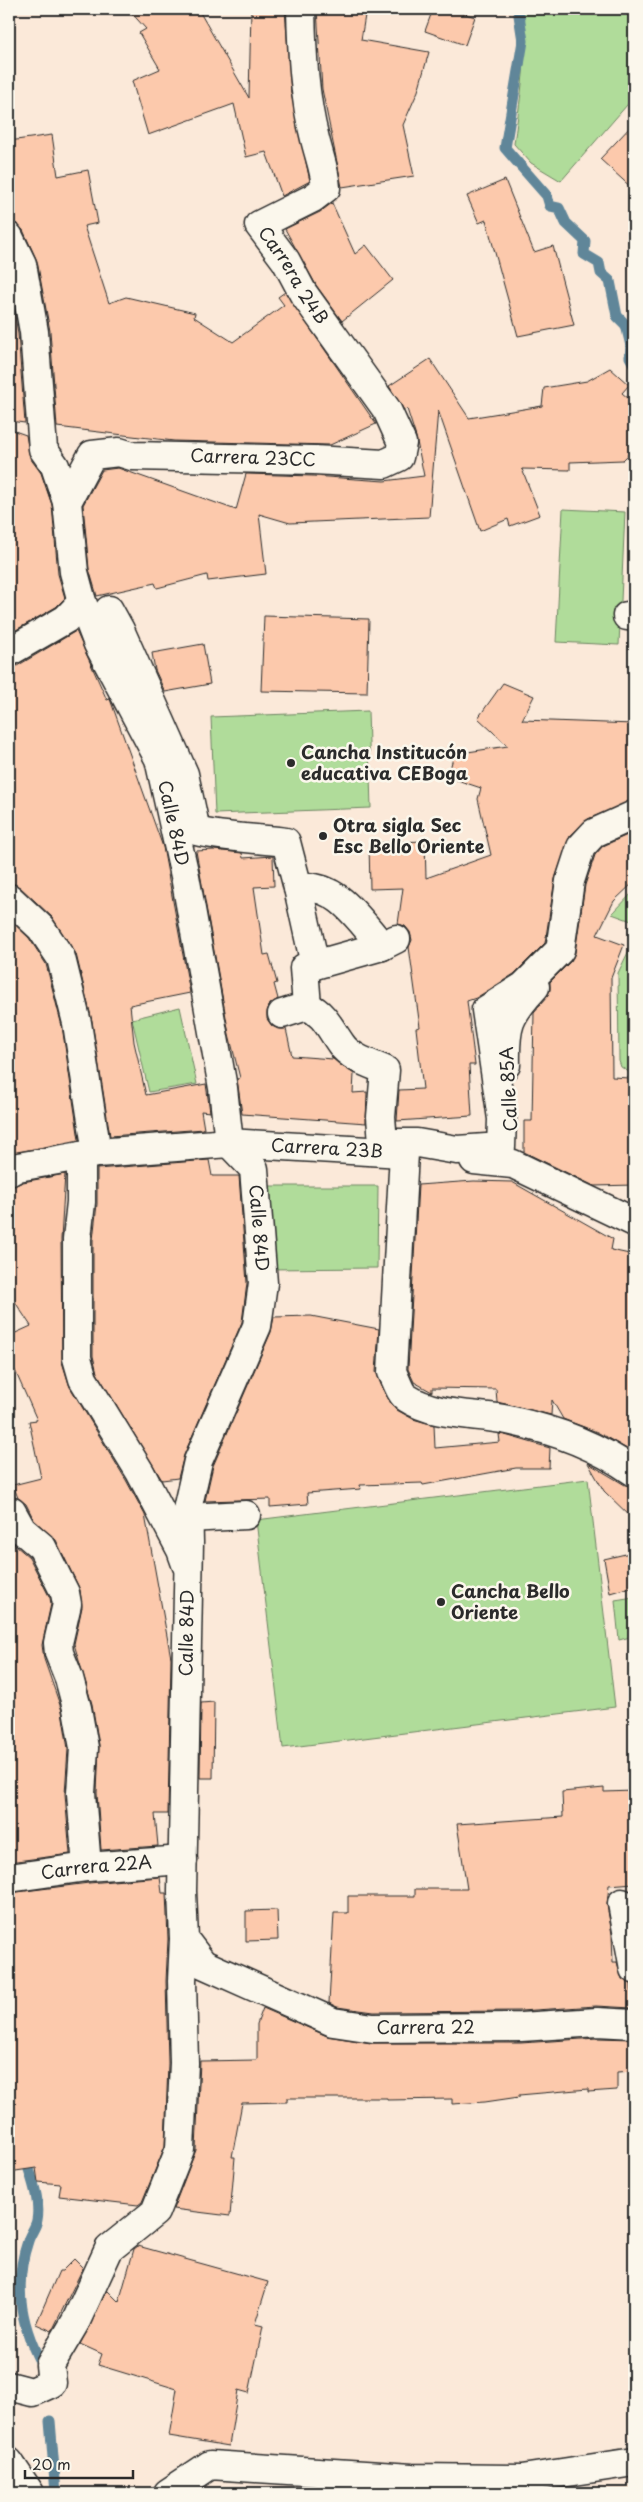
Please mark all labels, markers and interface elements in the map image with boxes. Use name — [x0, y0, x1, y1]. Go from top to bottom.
street label: Carrera 24B — [252, 220, 336, 329]
street label: Carrera 23CC — [190, 441, 316, 472]
place label: Cancha Institucón educativa CEBoga — [301, 738, 468, 786]
marker: Cancha Institucón educativa CEBoga — [285, 757, 297, 769]
street label: Calle 84D — [152, 777, 197, 868]
place label: Otra sigla Sec Esc Bello Oriente — [333, 811, 485, 859]
marker: Otra sigla Sec Esc Bello Oriente — [317, 830, 329, 842]
street label: Calle 85A — [492, 1046, 523, 1132]
street label: Carrera 23B — [270, 1130, 384, 1164]
street label: Calle 84D — [243, 1183, 277, 1272]
place label: Cancha Bello Oriente — [451, 1577, 570, 1625]
street label: Calle 84D — [171, 1589, 200, 1677]
marker: Cancha Bello Oriente — [435, 1596, 447, 1608]
street label: Carrera 22A — [39, 1847, 153, 1885]
street label: Carrera 22 — [376, 2012, 475, 2040]
scale bar — [25, 2447, 132, 2479]
text: 20 m — [32, 2452, 71, 2475]

